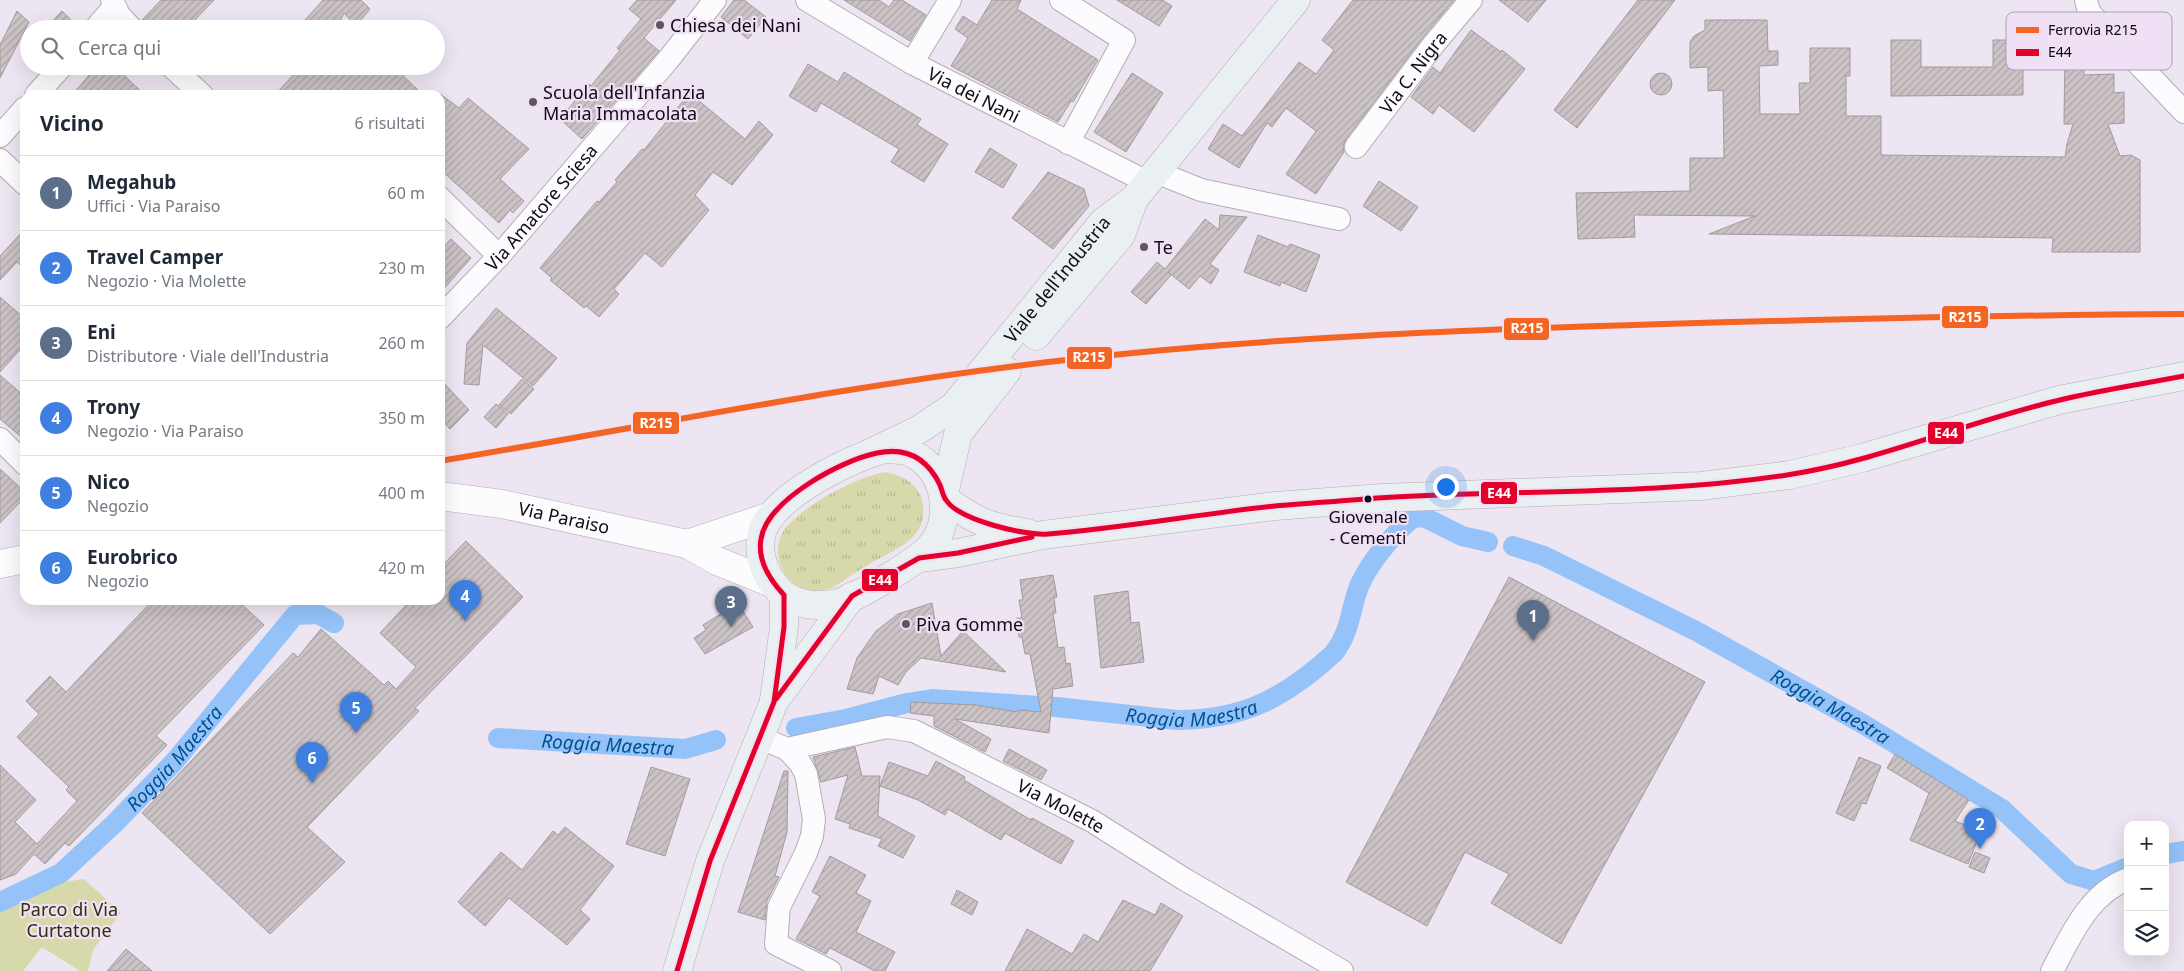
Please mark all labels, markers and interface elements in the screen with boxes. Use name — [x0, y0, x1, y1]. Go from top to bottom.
legend — [2006, 12, 2172, 70]
place label: Chiesa dei Nani — [670, 13, 801, 37]
marker: Chiesa dei Nani — [654, 19, 666, 31]
search box — [20, 20, 445, 75]
text: Ferrovia R215 — [2048, 20, 2138, 39]
street label: Via C. Nigra — [1374, 26, 1452, 118]
icon: search — [38, 34, 66, 62]
text: Cerca qui — [78, 35, 161, 61]
text: E44 — [2048, 42, 2072, 61]
street label: Via dei Nani — [924, 61, 1024, 128]
place label: Scuola dell'Infanzia Maria Immacolata — [543, 80, 705, 125]
marker: Scuola dell'Infanzia Maria Immacolata — [527, 96, 539, 108]
text: Vicino — [40, 109, 104, 137]
text: 6 risultati — [355, 112, 425, 134]
street label: Via Amatore Sciesa — [480, 139, 602, 276]
text: Megahub — [87, 169, 176, 195]
text: 1 — [51, 182, 61, 204]
text: 60 m — [388, 182, 425, 204]
text: Uffici · Via Paraiso — [87, 195, 221, 217]
street label: Viale dell'Industria — [998, 211, 1115, 347]
place label: Te — [1154, 235, 1173, 259]
marker: Te — [1138, 241, 1150, 253]
text: Travel Camper — [87, 244, 223, 270]
text: 2 — [51, 257, 61, 279]
text: 230 m — [378, 257, 425, 279]
text: Negozio · Via Molette — [87, 270, 246, 292]
line badge: R215 — [1941, 305, 1989, 329]
text: R215 — [1948, 307, 1982, 326]
line badge: R215 — [1503, 317, 1550, 341]
text: R215 — [1510, 318, 1544, 337]
text: Eni — [87, 319, 116, 345]
text: 3 — [51, 332, 61, 354]
text: 260 m — [378, 332, 425, 354]
text: Distributore · Viale dell'Industria — [87, 345, 329, 367]
line badge: R215 — [1066, 346, 1113, 370]
text: R215 — [1072, 347, 1106, 366]
text: Trony — [87, 394, 140, 420]
text: 4 — [51, 407, 61, 429]
text: 350 m — [378, 407, 425, 429]
line badge: R215 — [632, 411, 680, 435]
text: R215 — [639, 413, 673, 432]
text: Negozio · Via Paraiso — [87, 420, 244, 442]
line badge: E44 — [1927, 421, 1965, 445]
text: E44 — [1934, 423, 1958, 442]
text: Nico — [87, 469, 130, 495]
your location — [1433, 474, 1459, 500]
line badge: E44 — [1480, 481, 1518, 505]
text: 5 — [51, 482, 61, 504]
text: 400 m — [378, 482, 425, 504]
text: E44 — [1487, 483, 1511, 502]
marker: Giovenale - Cementi — [1363, 494, 1373, 504]
text: Negozio — [87, 495, 149, 517]
street label: Via Paraiso — [516, 496, 612, 539]
place label: Giovenale - Cementi — [1329, 505, 1407, 549]
text: Eurobrico — [87, 544, 178, 570]
text: 6 — [51, 557, 61, 579]
text: 420 m — [378, 557, 425, 579]
line badge: E44 — [861, 568, 899, 592]
text: Negozio — [87, 570, 149, 592]
text: E44 — [868, 570, 892, 589]
pin: 4 — [449, 580, 481, 621]
pin: 3 — [715, 586, 747, 627]
pin: 1 — [1517, 600, 1549, 641]
place label: Piva Gomme — [916, 612, 1023, 636]
marker: Piva Gomme — [900, 618, 912, 630]
water label: Roggia Maestra — [1766, 662, 1895, 750]
pin: 5 — [340, 692, 372, 733]
water label: Roggia Maestra — [1124, 693, 1261, 733]
water label: Roggia Maestra — [120, 700, 228, 817]
water label: Roggia Maestra — [541, 728, 675, 761]
pin: 6 — [296, 742, 328, 783]
street label: Via Molette — [1013, 773, 1110, 838]
pin: 2 — [1964, 808, 1996, 849]
map controls — [2124, 821, 2169, 956]
button: + — [2124, 821, 2169, 866]
button: − — [2124, 866, 2169, 911]
park label: Parco di Via Curtatone — [20, 897, 118, 942]
button: layers — [2124, 911, 2169, 956]

